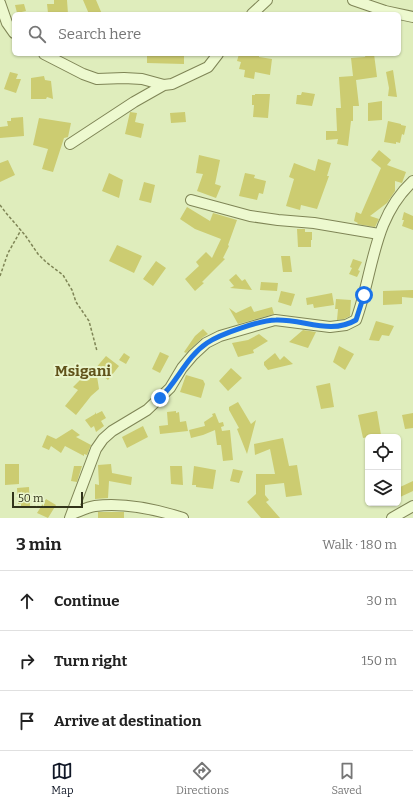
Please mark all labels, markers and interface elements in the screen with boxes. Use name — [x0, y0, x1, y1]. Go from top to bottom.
search box — [12, 12, 401, 56]
icon: search — [26, 23, 48, 45]
text: Search here — [58, 25, 141, 43]
route start — [355, 286, 373, 304]
district label: Msigani — [55, 362, 111, 380]
route end — [151, 389, 169, 407]
map controls — [365, 434, 401, 506]
button: locate — [365, 434, 401, 470]
button: layers — [365, 470, 401, 506]
scale bar — [12, 490, 83, 509]
text: 50 m — [18, 492, 44, 505]
text: 3 min — [16, 534, 61, 555]
text: Walk · 180 m — [322, 537, 397, 552]
icon: ahead — [16, 590, 38, 612]
text: Continue — [54, 592, 120, 610]
text: 30 m — [366, 593, 397, 608]
icon: right — [16, 650, 38, 672]
text: Turn right — [54, 652, 127, 670]
text: 150 m — [361, 653, 397, 668]
icon: arrive — [16, 710, 38, 732]
text: Arrive at destination — [54, 712, 201, 730]
tab: Map — [51, 760, 73, 797]
tab: Directions — [176, 760, 229, 797]
tab: Saved — [331, 760, 362, 797]

